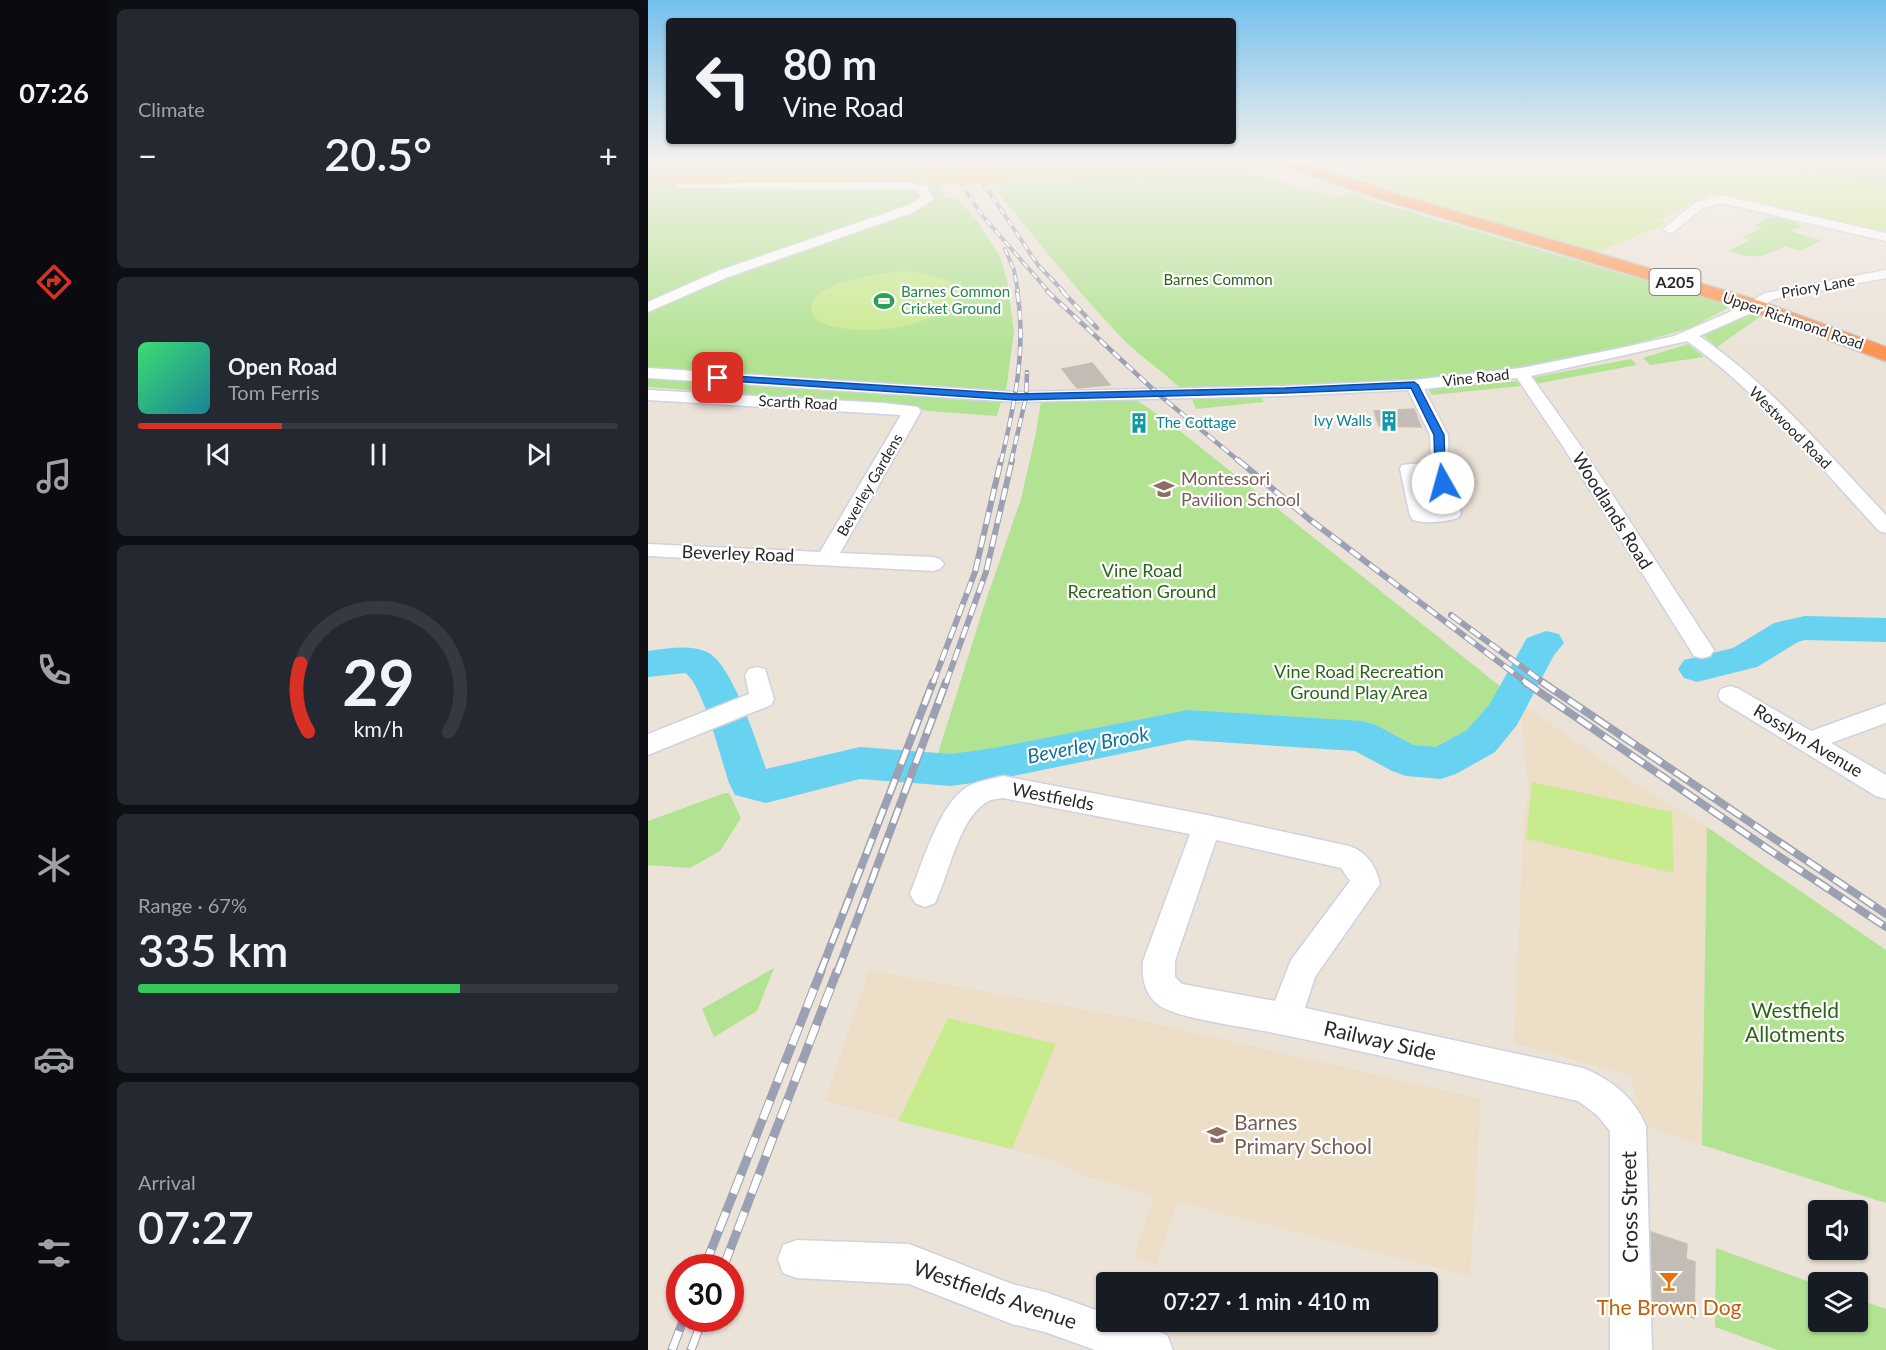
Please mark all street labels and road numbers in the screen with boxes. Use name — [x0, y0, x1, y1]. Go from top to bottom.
road number: A205 — [1650, 269, 1700, 295]
street label: Priory Lane — [1780, 271, 1856, 301]
street label: Upper Richmond Road — [1721, 288, 1866, 353]
street label: Vine Road — [1442, 365, 1510, 389]
street label: Westwood Road — [1746, 383, 1835, 472]
street label: Scarth Road — [758, 391, 838, 413]
street label: Beverley Gardens — [832, 430, 906, 539]
street label: Woodlands Road — [1568, 448, 1658, 573]
street label: Beverley Road — [681, 540, 795, 566]
street label: Rosslyn Avenue — [1750, 699, 1867, 781]
street label: Westfields — [1010, 777, 1096, 815]
street label: Railway Side — [1322, 1014, 1439, 1065]
street label: Cross Street — [1615, 1150, 1642, 1263]
street label: Westfields Avenue — [910, 1254, 1081, 1333]

